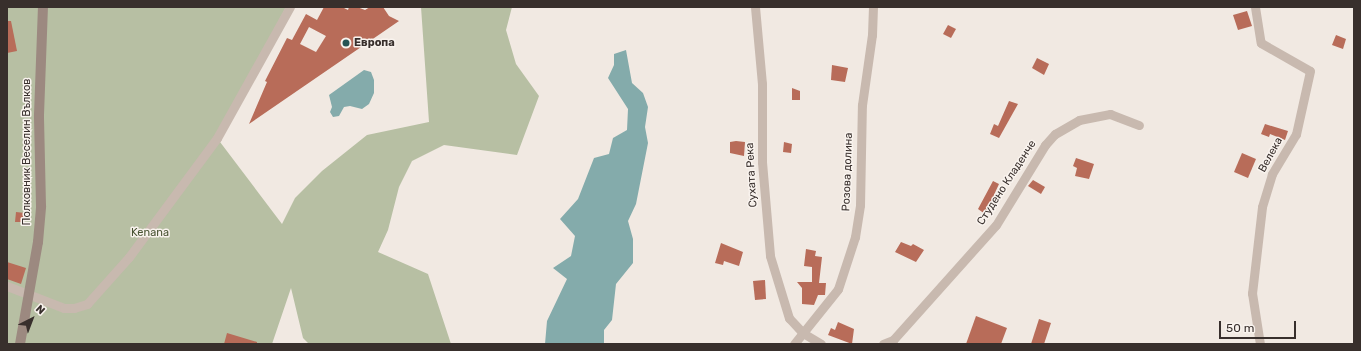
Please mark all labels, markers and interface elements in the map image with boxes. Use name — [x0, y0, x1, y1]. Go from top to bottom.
place label: Европа — [354, 36, 395, 50]
marker: Европа — [341, 38, 351, 48]
street label: Полковник Веселин Вълков — [20, 79, 34, 225]
street label: Розова долина — [840, 132, 856, 212]
street label: Велека — [1256, 135, 1286, 175]
street label: Студено Кладенче — [975, 138, 1039, 228]
street label: Сухата Река — [744, 142, 760, 208]
park label: Kenana — [131, 226, 169, 240]
north arrow — [12, 299, 52, 339]
text: N — [33, 302, 48, 317]
scale bar — [1221, 313, 1298, 339]
text: 50 m — [1226, 321, 1254, 335]

